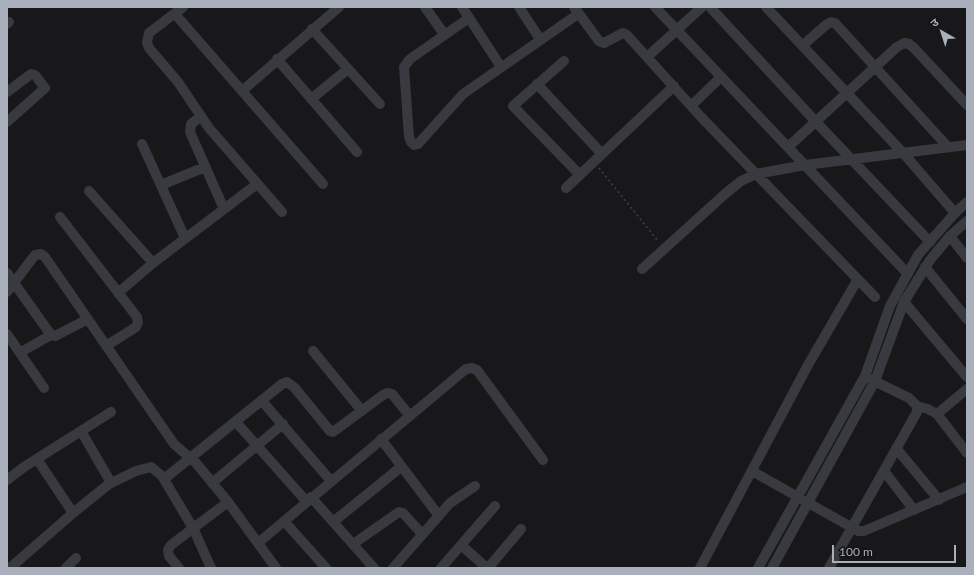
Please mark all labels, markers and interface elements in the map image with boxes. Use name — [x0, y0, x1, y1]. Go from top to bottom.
north arrow — [922, 12, 962, 52]
text: उ — [928, 15, 941, 29]
scale bar — [834, 537, 958, 563]
text: 100 m — [839, 544, 873, 559]

